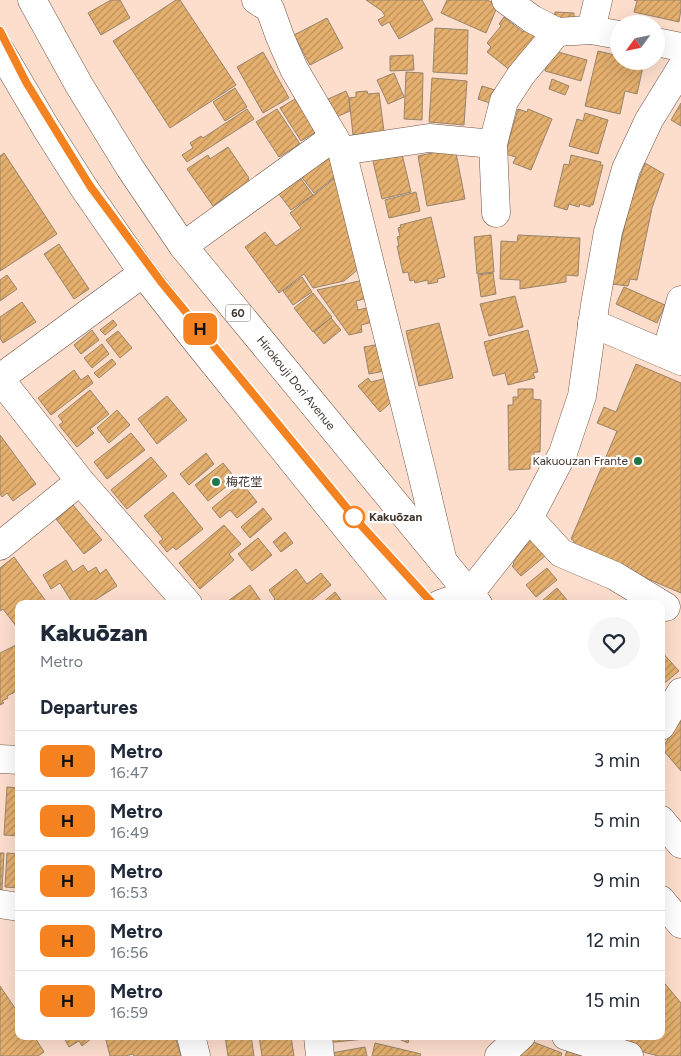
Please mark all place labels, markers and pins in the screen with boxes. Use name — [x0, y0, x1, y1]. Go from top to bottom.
place label: Kakuouzan Frante — [532, 454, 628, 468]
marker: Kakuouzan Frante — [632, 455, 644, 467]
place label: 梅花堂 — [226, 475, 262, 489]
marker: 梅花堂 — [210, 476, 222, 488]
marker: Kakuōzan — [343, 506, 365, 528]
place label: Kakuōzan — [369, 510, 422, 524]

